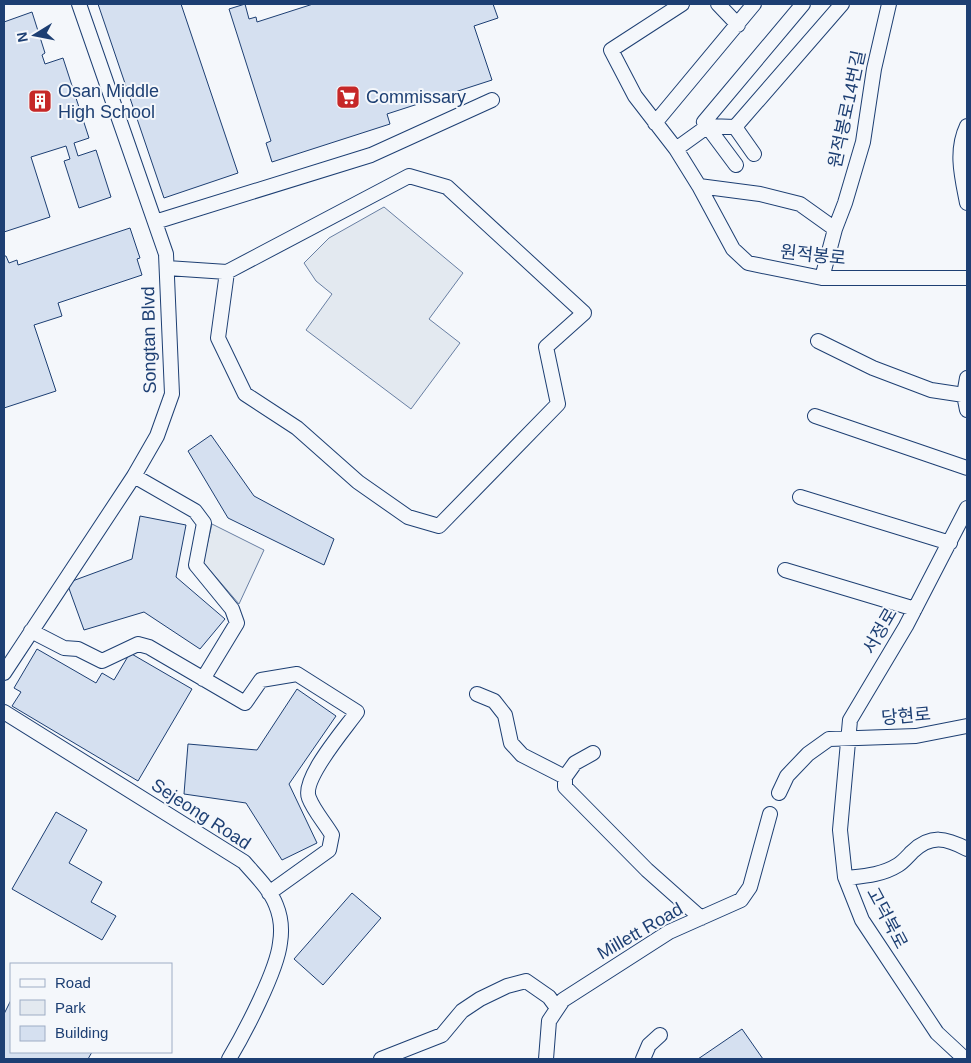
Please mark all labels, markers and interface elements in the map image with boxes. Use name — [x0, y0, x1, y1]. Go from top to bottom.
north arrow — [10, 10, 60, 60]
text: N — [13, 31, 31, 44]
street label: 원적봉로14번길 — [825, 49, 869, 169]
place label: Osan Middle High School — [58, 81, 159, 122]
supermarket icon: Commissary — [335, 84, 361, 110]
place label: Commissary — [366, 87, 466, 107]
building icon: Osan Middle High School — [27, 88, 53, 114]
street label: 원적봉로 — [779, 242, 847, 268]
street label: Songtan Blvd — [138, 286, 160, 394]
street label: 서정로 — [859, 604, 901, 658]
street label: 당현로 — [880, 704, 932, 728]
street label: Sejeong Road — [148, 775, 254, 853]
street label: 고덕북로 — [863, 884, 911, 952]
street label: Millett Road — [594, 899, 686, 963]
legend — [10, 963, 172, 1053]
text: Road — [55, 974, 91, 991]
text: Park — [55, 999, 86, 1016]
text: Building — [55, 1024, 108, 1041]

